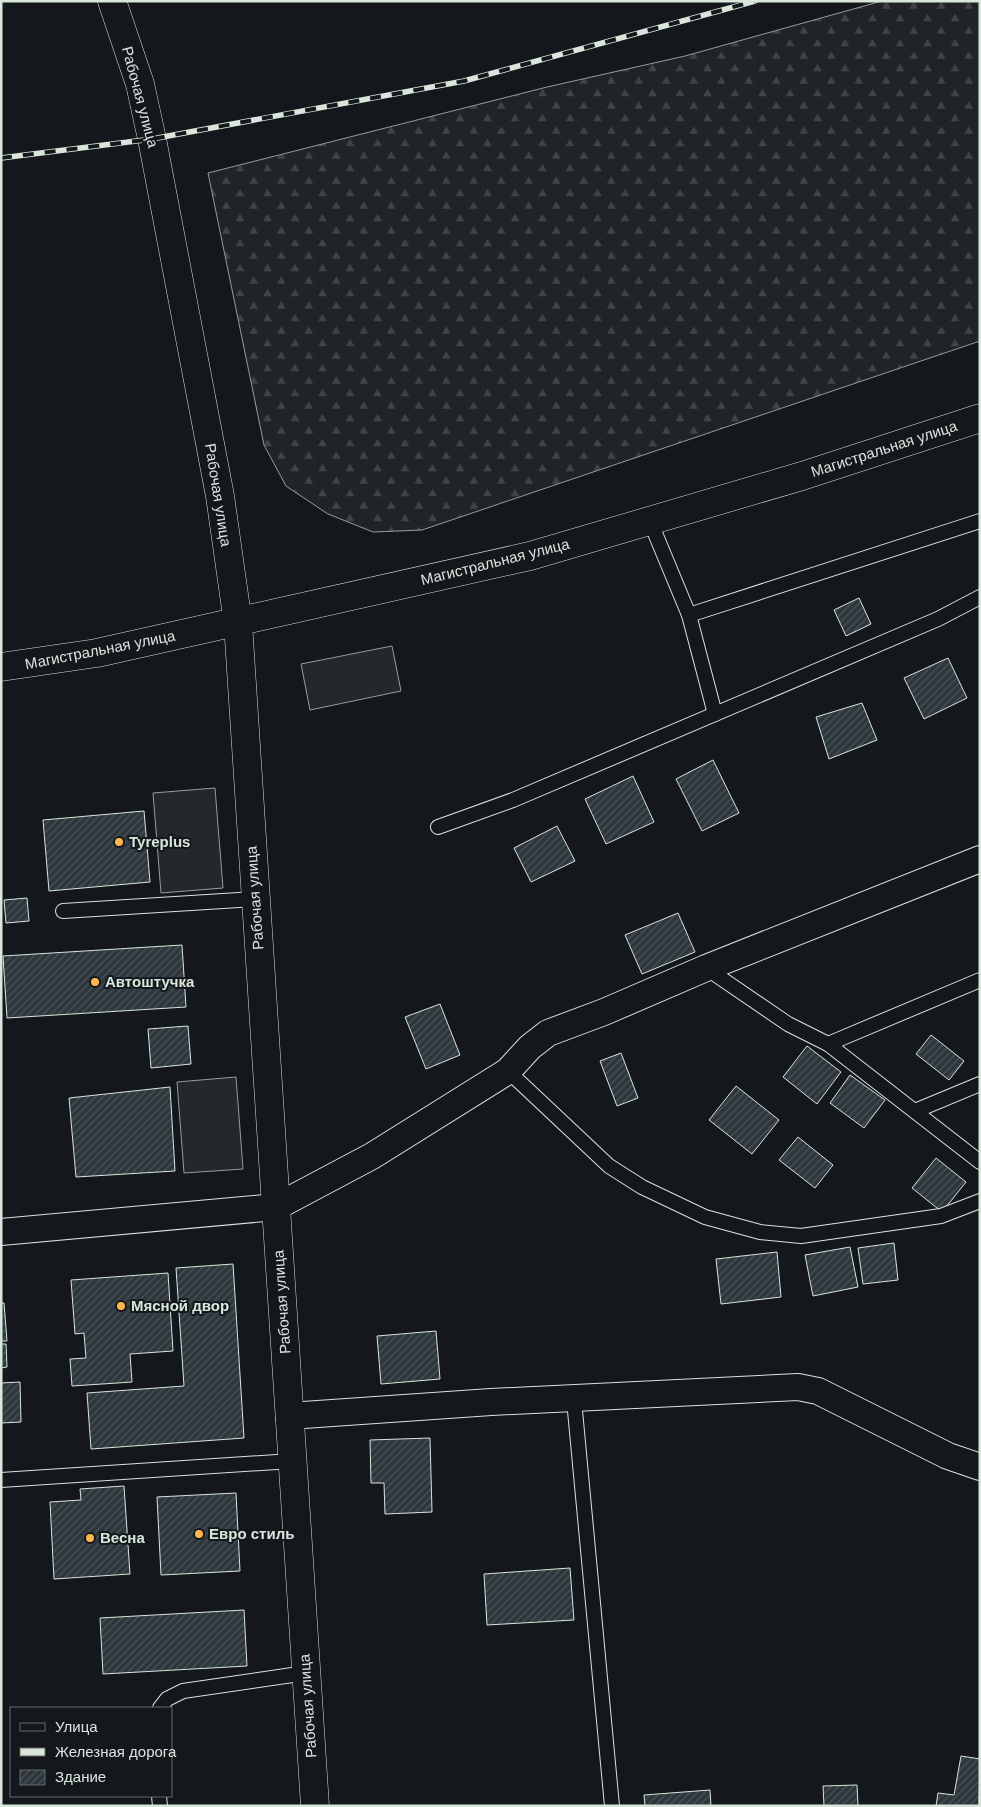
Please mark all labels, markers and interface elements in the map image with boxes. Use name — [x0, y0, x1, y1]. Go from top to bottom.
street label: Рабочая улица — [119, 44, 162, 150]
street label: Магистральная улица — [809, 417, 960, 480]
street label: Рабочая улица — [202, 442, 235, 548]
street label: Магистральная улица — [419, 535, 572, 588]
street label: Магистральная улица — [23, 626, 177, 672]
place label: Tyreplus — [129, 833, 190, 850]
marker: Tyreplus — [113, 836, 125, 848]
street label: Рабочая улица — [242, 845, 267, 951]
place label: Автоштучка — [105, 973, 195, 990]
marker: Автоштучка — [89, 976, 101, 988]
street label: Рабочая улица — [269, 1249, 294, 1355]
place label: Мясной двор — [131, 1297, 229, 1314]
marker: Мясной двор — [115, 1300, 127, 1312]
place label: Евро стиль — [209, 1525, 294, 1542]
marker: Евро стиль — [193, 1528, 205, 1540]
place label: Весна — [100, 1529, 145, 1546]
marker: Весна — [84, 1532, 96, 1544]
street label: Рабочая улица — [295, 1653, 320, 1759]
legend — [10, 1707, 172, 1797]
text: Улица — [55, 1718, 98, 1735]
text: Железная дорога — [55, 1743, 177, 1760]
text: Здание — [55, 1768, 106, 1785]

